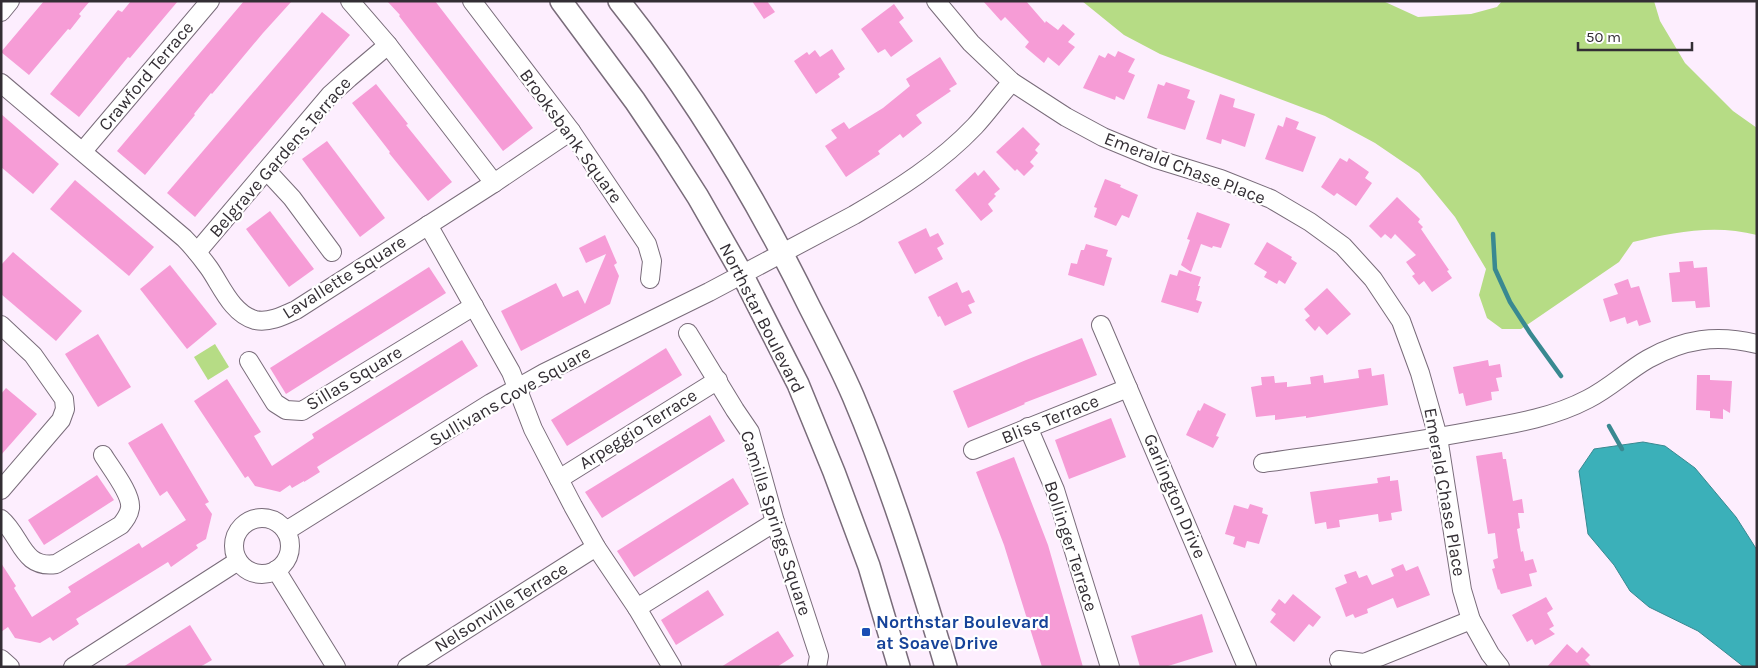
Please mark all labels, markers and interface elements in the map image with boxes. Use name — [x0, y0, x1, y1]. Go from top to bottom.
street label: Crawford Terrace — [94, 17, 198, 135]
scale bar — [1578, 20, 1692, 52]
text: 50 m — [1586, 28, 1621, 46]
street label: Brooksbank Square — [515, 64, 627, 208]
street label: Belgrave Gardens Terrace — [204, 72, 356, 242]
street label: Emerald Chase Place — [1101, 127, 1269, 209]
street label: Lavallette Square — [278, 230, 410, 324]
street label: Northstar Boulevard — [715, 239, 809, 397]
street label: Sillas Square — [302, 341, 406, 415]
street label: Sullivans Cove Square — [426, 341, 594, 451]
street label: Arpeggio Terrace — [575, 384, 701, 474]
street label: Bliss Terrace — [998, 389, 1102, 449]
street label: Emerald Chase Place — [1419, 406, 1471, 578]
street label: Camilla Springs Square — [736, 428, 816, 618]
street label: Garlington Drive — [1139, 430, 1211, 562]
street label: Bollinger Terrace — [1040, 478, 1102, 614]
street label: Nelsonville Terrace — [430, 557, 572, 657]
place label: Northstar Boulevard at Soave Drive — [876, 611, 1049, 654]
marker: Northstar Boulevard at Soave Drive — [860, 626, 872, 638]

